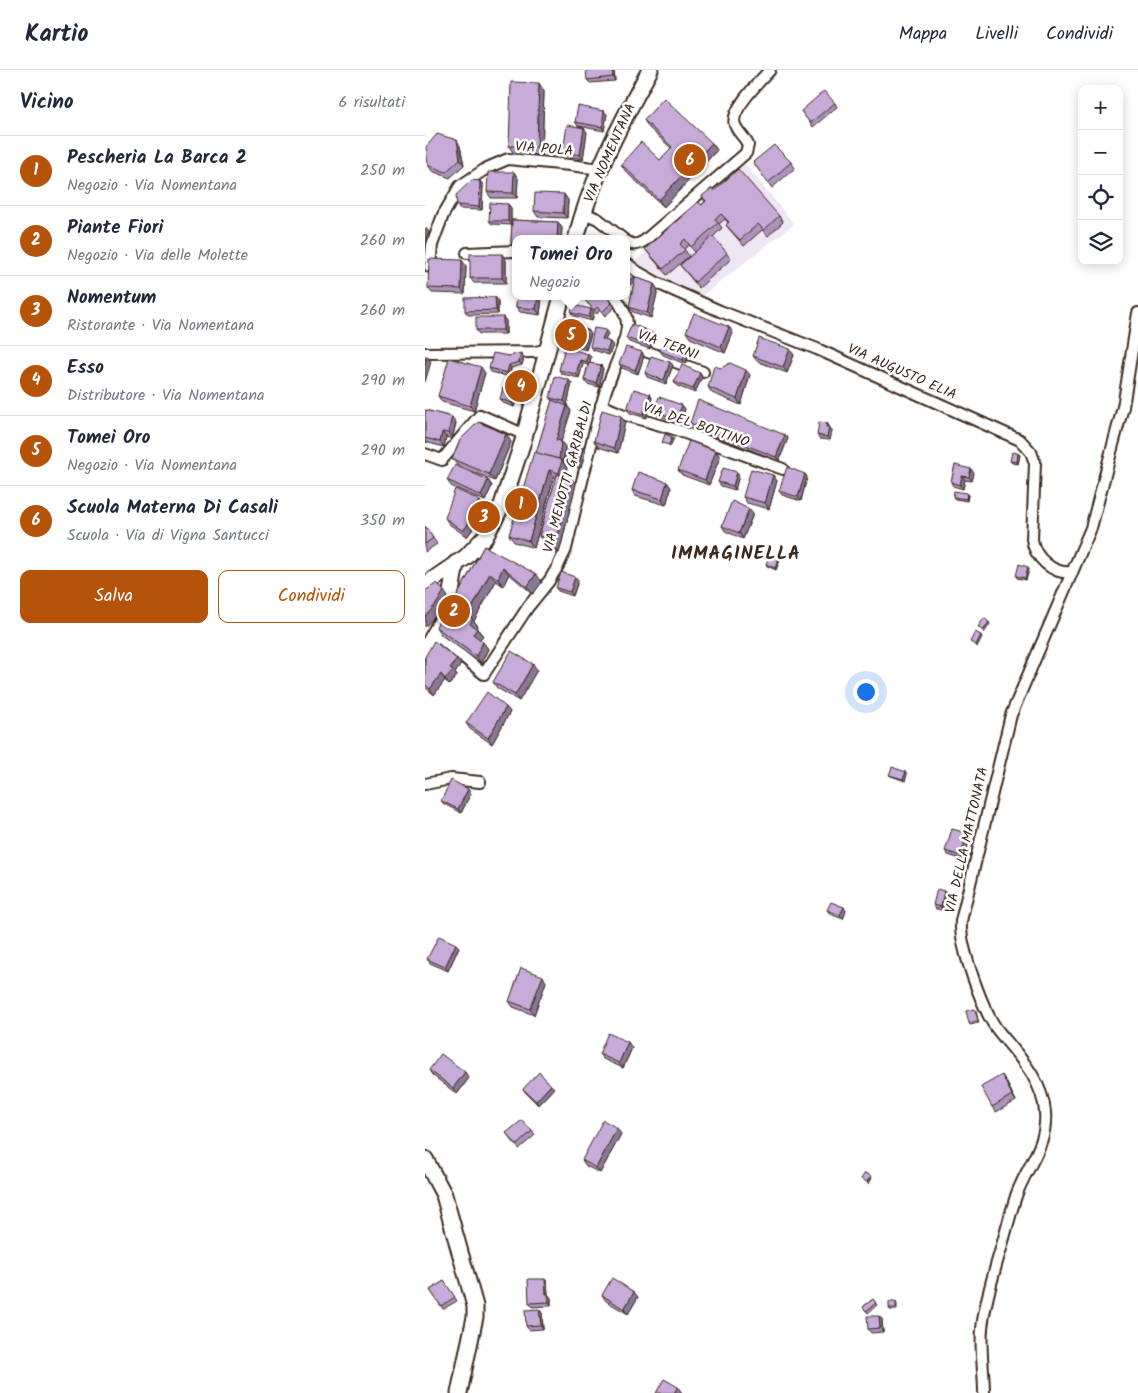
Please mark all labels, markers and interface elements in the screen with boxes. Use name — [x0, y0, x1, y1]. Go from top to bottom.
text: Kartio — [25, 15, 88, 54]
text: Mappa — [899, 20, 947, 49]
text: Livelli — [975, 20, 1018, 49]
text: Condividi — [1046, 20, 1113, 49]
map controls — [1078, 85, 1123, 265]
button: + — [1078, 85, 1123, 130]
text: Vicino — [20, 86, 74, 119]
text: 6 risultati — [338, 90, 405, 115]
street label: VIA NOMENTANA — [578, 100, 642, 206]
button: − — [1078, 130, 1123, 175]
street label: VIA POLA — [514, 136, 574, 162]
pin: 6 — [674, 141, 706, 179]
text: Pescheria La Barca 2 — [67, 143, 247, 173]
text: 1 — [34, 158, 38, 183]
text: 250 m — [360, 158, 405, 183]
text: Negozio · Via Nomentana — [67, 173, 237, 198]
button: locate — [1078, 175, 1123, 220]
text: Piante Fiori — [67, 213, 163, 243]
button: layers — [1078, 220, 1123, 265]
text: 2 — [31, 228, 41, 253]
text: 260 m — [360, 228, 405, 253]
popup — [512, 235, 630, 300]
text: Tomei Oro — [529, 240, 613, 270]
text: Negozio · Via delle Molette — [67, 243, 248, 268]
text: Negozio — [529, 270, 580, 295]
text: Nomentum — [67, 283, 156, 313]
text: 3 — [32, 298, 40, 323]
text: 260 m — [360, 298, 405, 323]
text: Ristorante · Via Nomentana — [67, 313, 254, 338]
pin: 5 — [555, 316, 587, 354]
street label: VIA TERNI — [634, 324, 702, 366]
street label: VIA AUGUSTO ELIA — [844, 338, 960, 406]
text: Esso — [67, 353, 104, 383]
pin: 4 — [505, 367, 537, 405]
text: 4 — [32, 368, 40, 393]
text: 290 m — [361, 368, 405, 393]
text: Distributore · Via Nomentana — [67, 383, 264, 408]
street label: VIA DEL BOTTINO — [640, 396, 753, 454]
street label: VIA MENOTTI GARIBALDI — [537, 399, 599, 555]
text: Tomei Oro — [67, 423, 150, 453]
text: 5 — [32, 438, 40, 463]
text: 290 m — [361, 438, 405, 463]
text: Negozio · Via Nomentana — [67, 453, 237, 478]
pin: 1 — [505, 485, 537, 523]
text: Scuola Materna Di Casali — [67, 493, 278, 523]
pin: 3 — [468, 498, 500, 536]
text: 6 — [32, 508, 40, 533]
text: 350 m — [360, 508, 405, 533]
text: Scuola · Via di Vigna Santucci — [67, 523, 269, 548]
district label: IMMAGINELLA — [671, 539, 801, 569]
button: Salva — [20, 570, 208, 623]
button: Condividi — [218, 570, 405, 623]
pin: 2 — [438, 592, 470, 630]
your location — [853, 679, 879, 705]
street label: VIA DELLA MATTONATA — [939, 765, 995, 915]

